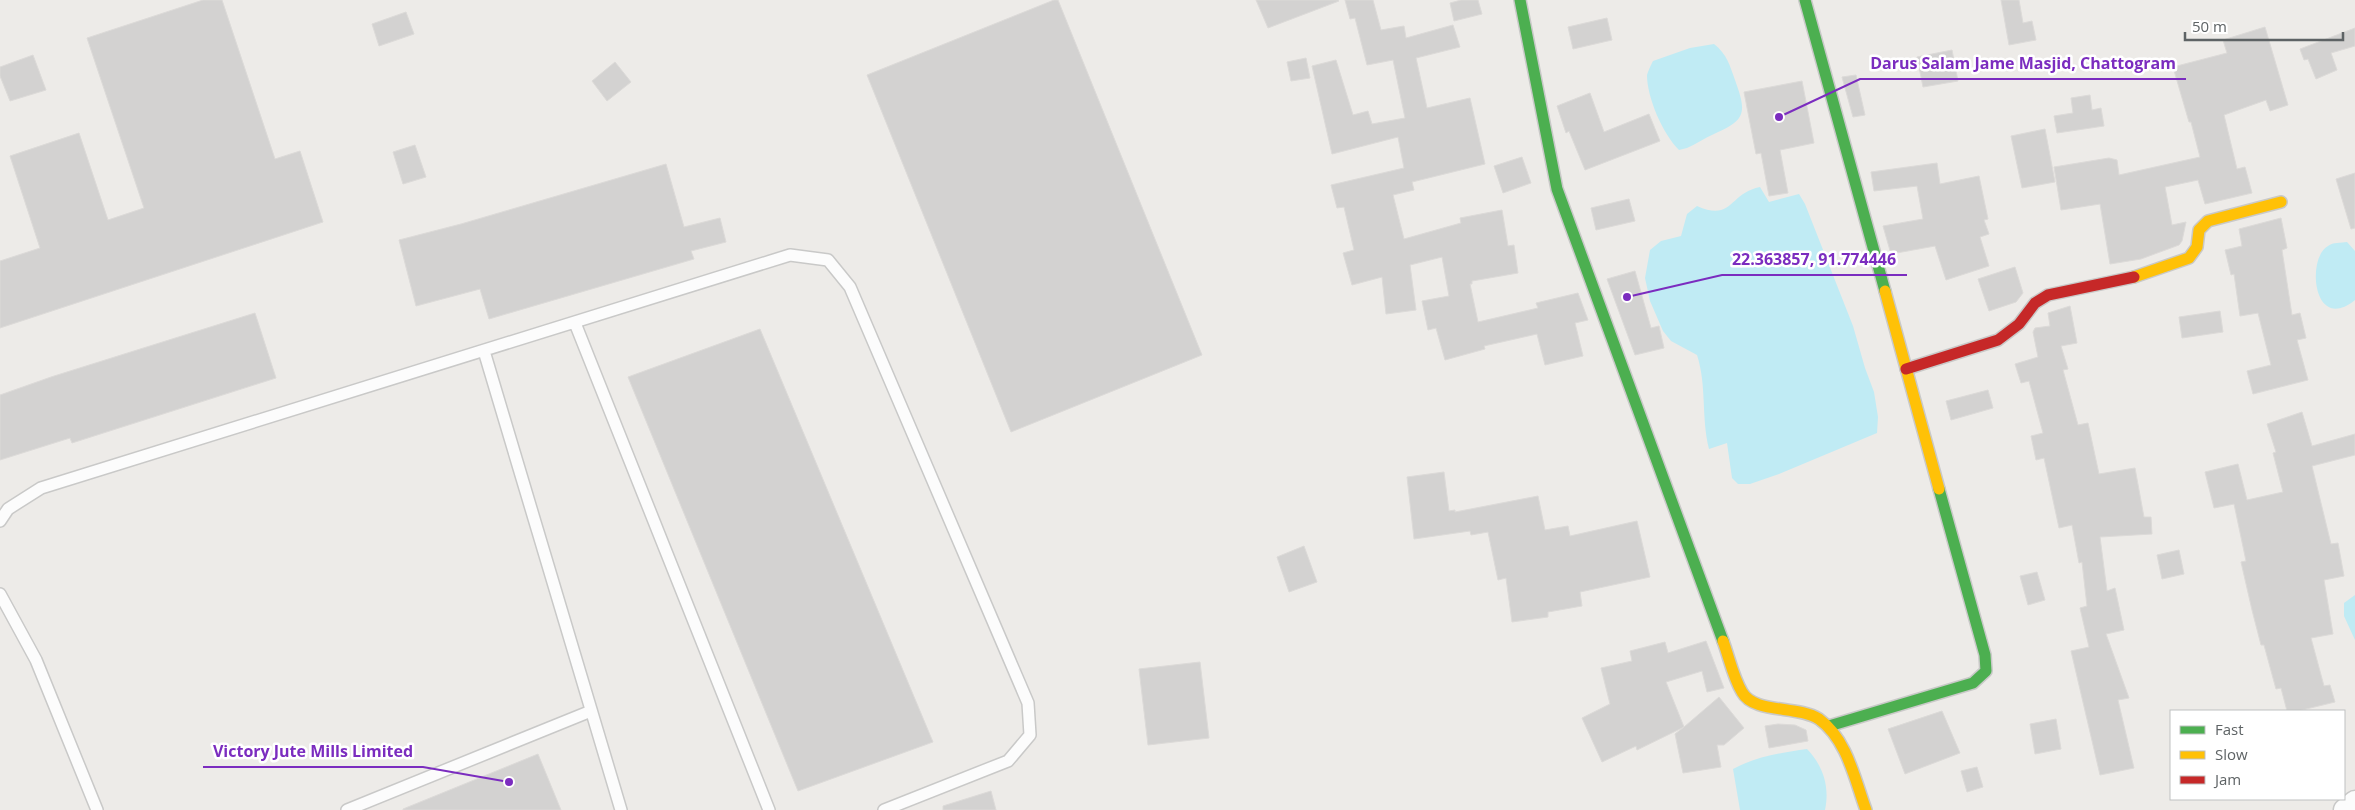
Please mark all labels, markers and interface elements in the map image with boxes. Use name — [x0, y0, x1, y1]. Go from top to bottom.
scale bar — [2185, 10, 2342, 42]
text: 50 m — [2192, 16, 2227, 36]
callout: Darus Salam Jame Masjid, Chattogram — [1860, 48, 2186, 79]
text: Darus Salam Jame Masjid, Chattogram — [1870, 52, 2176, 74]
callout: 22.363857, 91.774446 — [1722, 244, 1907, 275]
text: 22.363857, 91.774446 — [1732, 248, 1896, 270]
legend — [2170, 710, 2345, 800]
text: Fast — [2215, 719, 2244, 739]
callout: Victory Jute Mills Limited — [203, 736, 423, 767]
text: Victory Jute Mills Limited — [213, 740, 413, 762]
text: Slow — [2215, 744, 2248, 764]
text: Jam — [2213, 769, 2241, 789]

